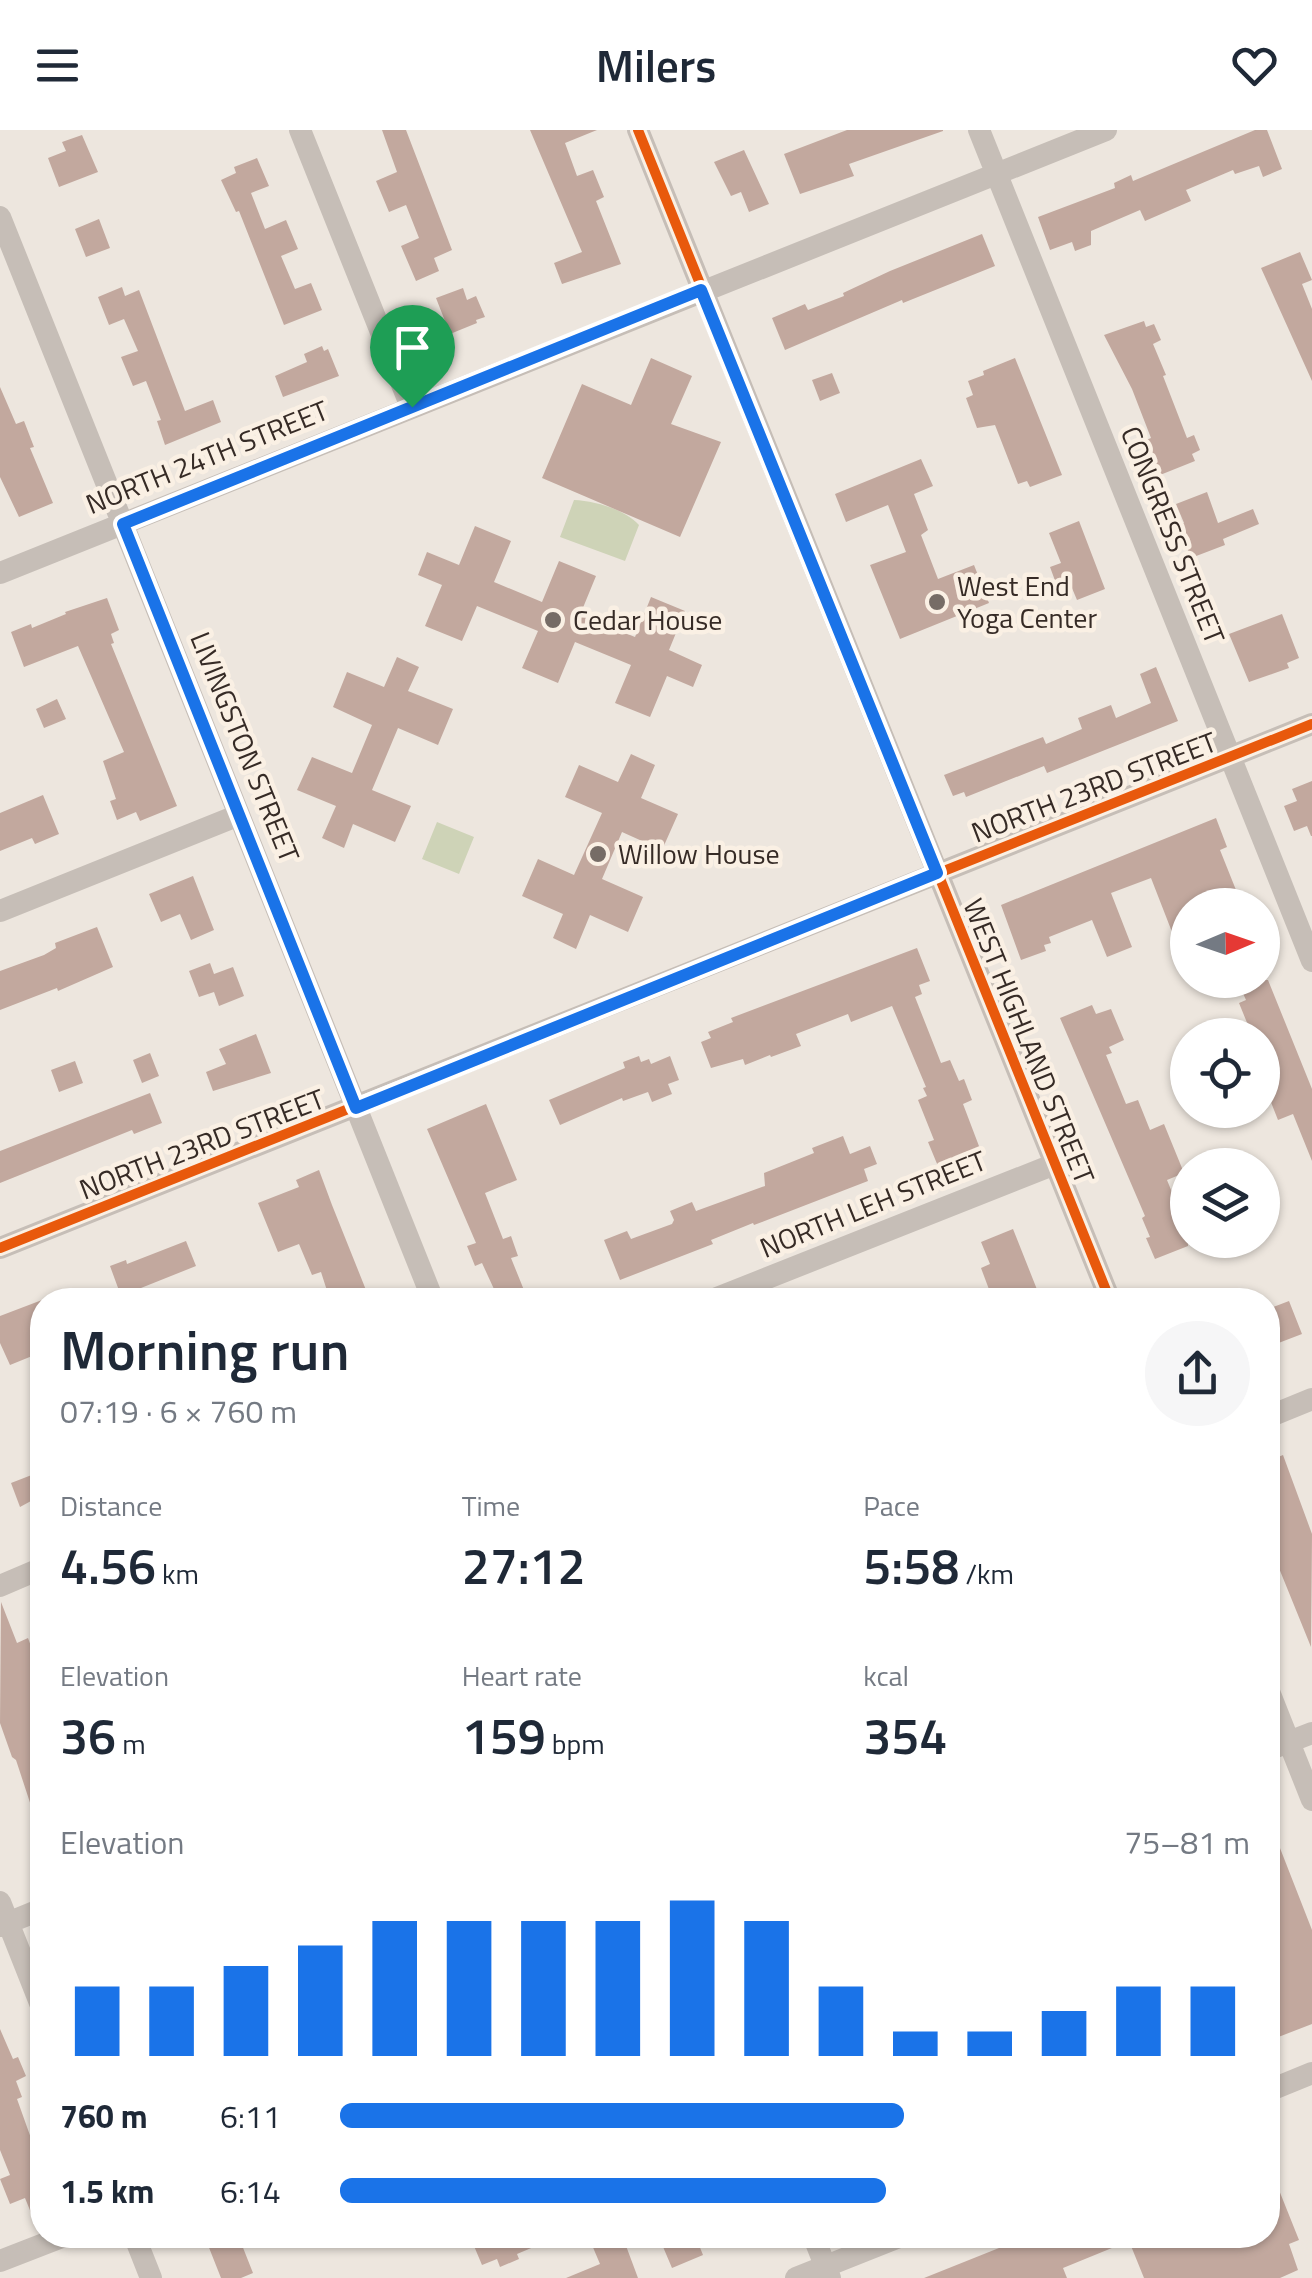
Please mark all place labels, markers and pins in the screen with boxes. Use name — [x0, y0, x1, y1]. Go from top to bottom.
pin — [370, 305, 455, 408]
place label: West End Yoga Center — [957, 564, 1097, 639]
marker: West End Yoga Center — [926, 591, 948, 613]
place label: Cedar House — [573, 598, 722, 641]
marker: Cedar House — [542, 609, 564, 631]
place label: Willow House — [618, 832, 780, 875]
marker: Willow House — [587, 843, 609, 865]

